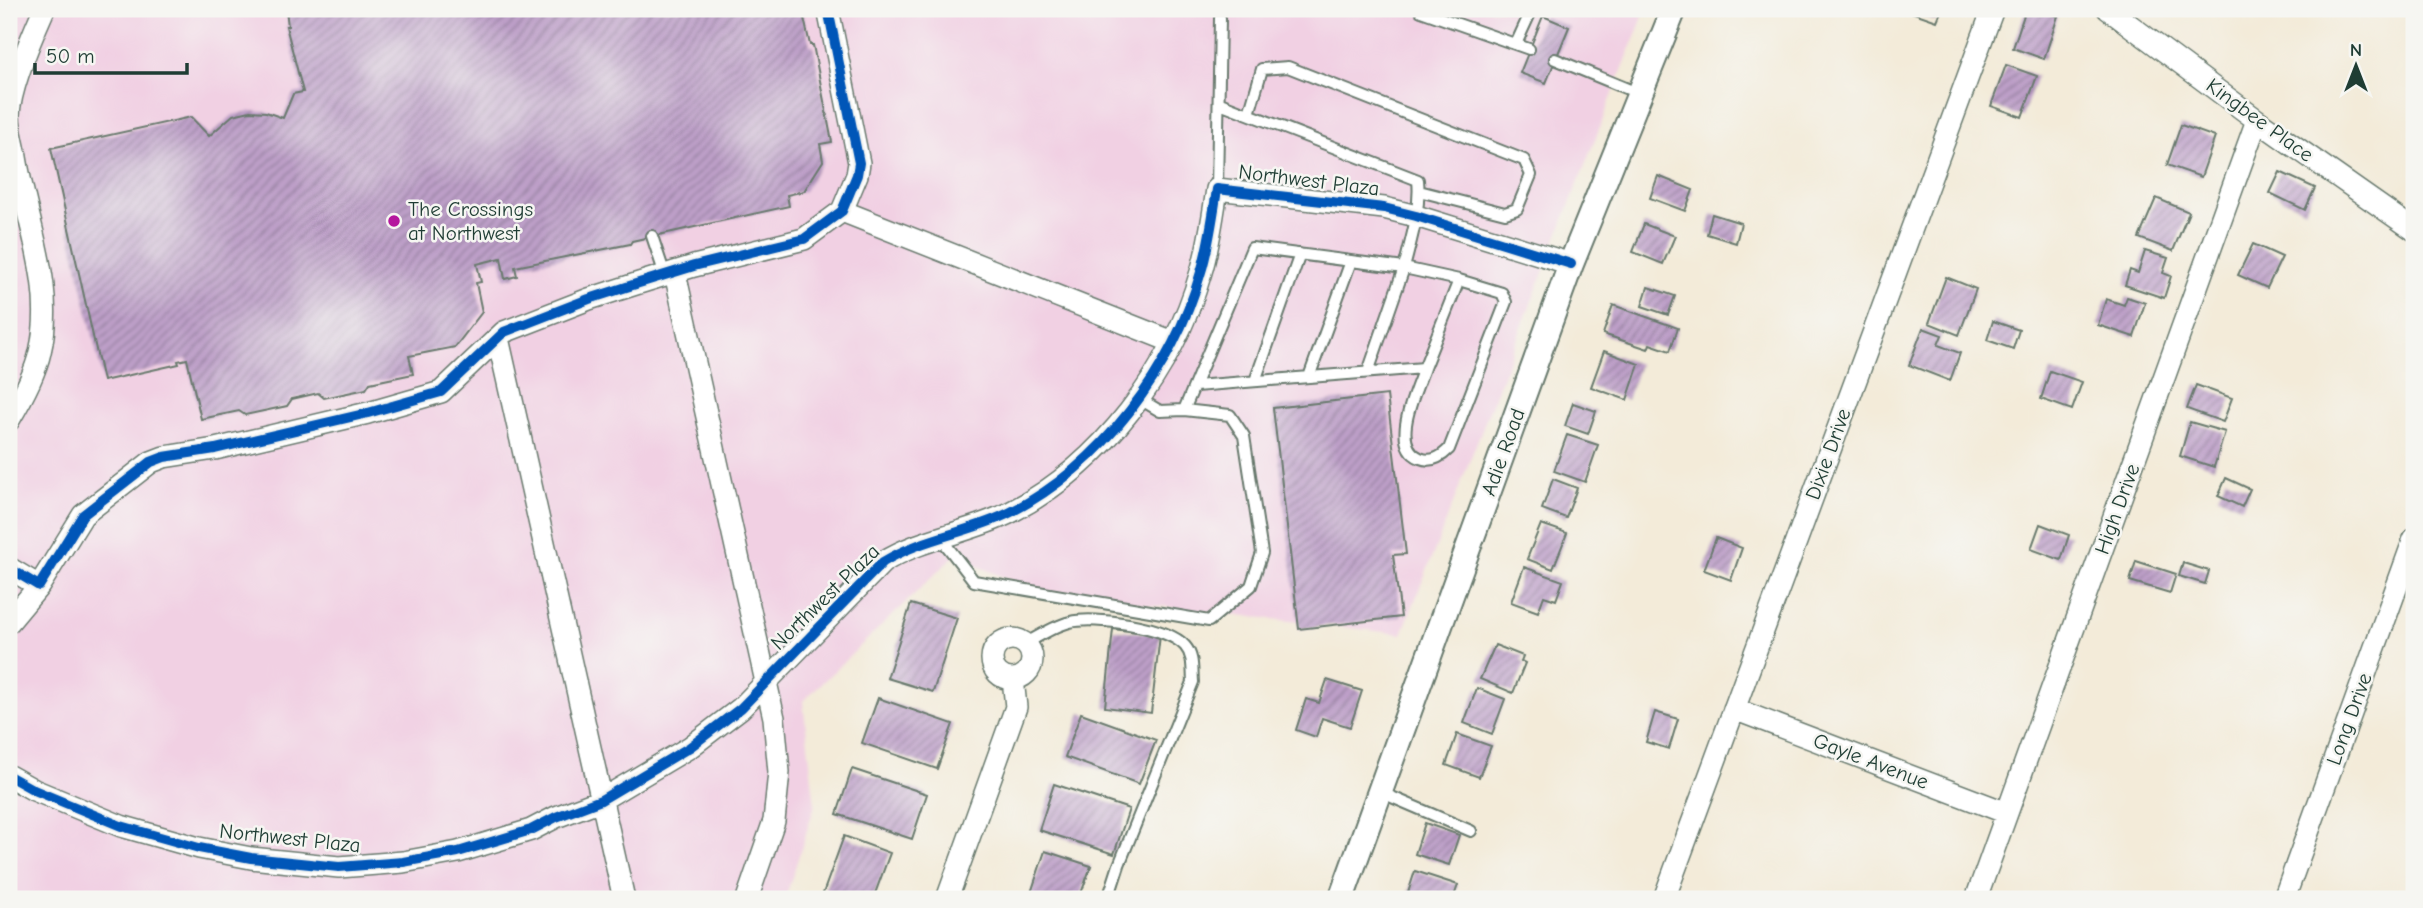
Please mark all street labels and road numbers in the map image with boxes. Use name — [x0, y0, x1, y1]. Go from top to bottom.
street label: Kingbee Place — [2202, 73, 2318, 167]
street label: Northwest Plaza — [1237, 159, 1381, 201]
street label: Adie Road — [1476, 405, 1530, 499]
street label: Dixie Drive — [1800, 405, 1856, 503]
street label: High Drive — [2090, 460, 2144, 558]
street label: Northwest Plaza — [766, 539, 884, 655]
street label: Long Drive — [2321, 670, 2377, 768]
street label: Gayle Avenue — [1810, 728, 1932, 794]
street label: Northwest Plaza — [218, 819, 362, 857]

